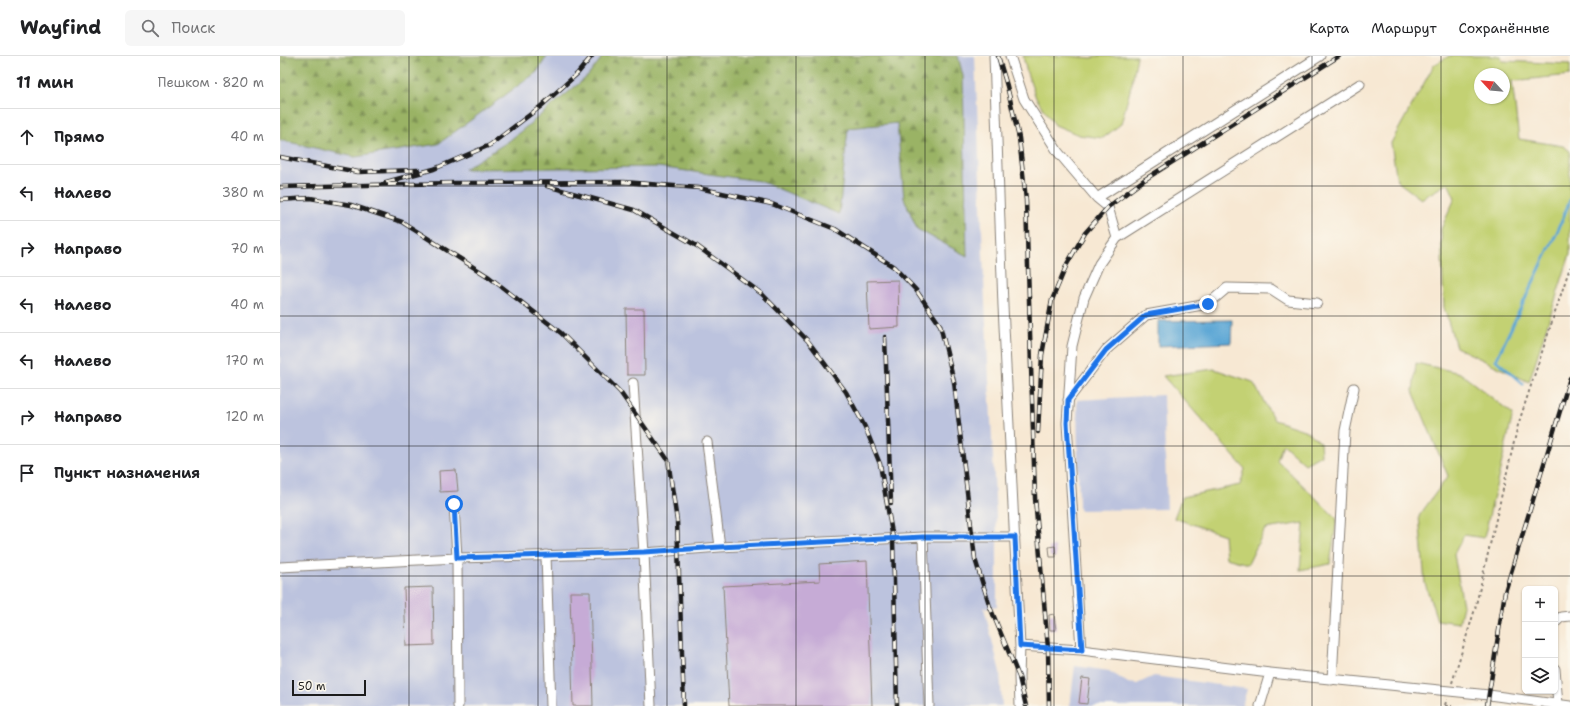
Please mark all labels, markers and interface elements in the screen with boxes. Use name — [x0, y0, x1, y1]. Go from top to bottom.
search box — [125, 10, 405, 46]
text: Wayfind — [20, 15, 101, 40]
icon: search — [139, 17, 161, 39]
text: Поиск — [171, 18, 215, 38]
text: Карта — [1309, 19, 1349, 37]
text: Маршрут — [1371, 19, 1437, 37]
text: Сохранённые — [1459, 19, 1550, 37]
north arrow — [1474, 68, 1510, 104]
text: 11 мин — [16, 71, 74, 93]
text: Пешком · 820 m — [158, 74, 264, 91]
icon: ahead — [16, 126, 38, 148]
text: Прямо — [54, 127, 104, 147]
text: 40 m — [230, 128, 264, 145]
icon: left — [16, 182, 38, 204]
text: Налево — [54, 183, 112, 203]
text: 380 m — [222, 184, 264, 201]
icon: right — [16, 238, 38, 260]
text: Направо — [54, 239, 122, 259]
text: 70 m — [230, 240, 264, 257]
icon: left — [16, 294, 38, 316]
text: Налево — [54, 295, 112, 315]
route end — [1199, 295, 1217, 313]
text: 40 m — [230, 296, 264, 313]
icon: left — [16, 350, 38, 372]
text: Налево — [54, 351, 112, 371]
text: 170 m — [226, 352, 264, 369]
icon: right — [16, 406, 38, 428]
text: Направо — [54, 407, 122, 427]
text: 120 m — [226, 408, 264, 425]
icon: arrive — [16, 462, 38, 484]
text: Пункт назначения — [54, 463, 200, 483]
route start — [445, 495, 463, 513]
map controls — [1522, 586, 1558, 694]
button: + — [1522, 586, 1558, 622]
button: − — [1522, 622, 1558, 658]
button: layers — [1522, 658, 1558, 694]
scale bar — [292, 678, 366, 697]
text: 50 m — [298, 679, 326, 694]

